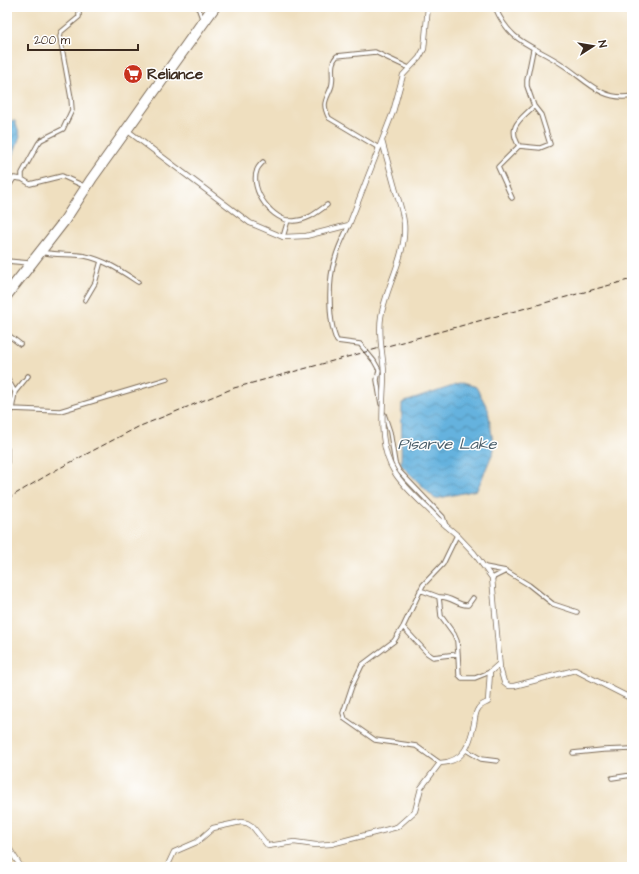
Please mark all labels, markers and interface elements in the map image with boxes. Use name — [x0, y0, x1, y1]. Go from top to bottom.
scale bar — [28, 26, 138, 52]
north arrow — [573, 26, 613, 66]
text: 200 m — [34, 32, 71, 49]
text: N — [594, 39, 610, 49]
supermarket icon: Reliance — [122, 63, 144, 85]
place label: Reliance — [147, 64, 203, 85]
water label: Pisarve Lake — [398, 433, 498, 455]

